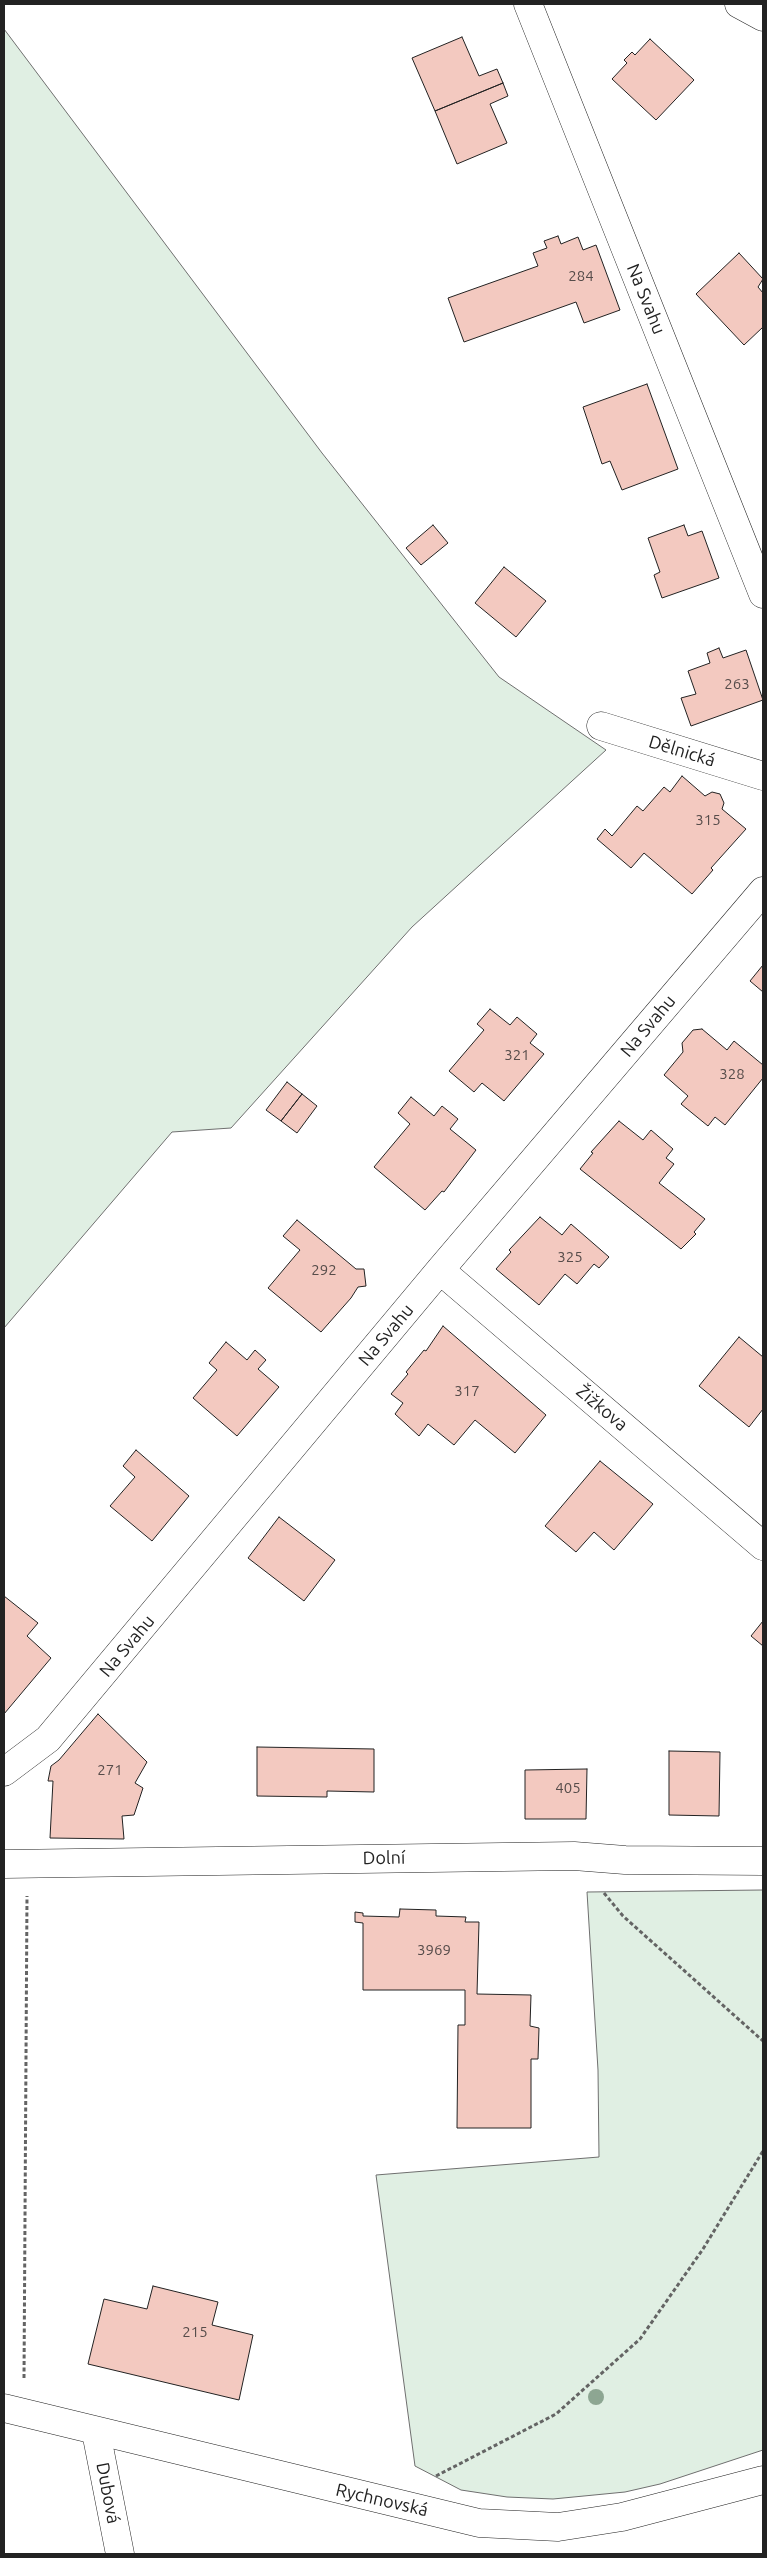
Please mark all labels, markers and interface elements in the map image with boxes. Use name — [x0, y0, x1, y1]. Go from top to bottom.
street label: Na Svahu — [622, 261, 670, 337]
house number: 284 — [568, 267, 594, 285]
house number: 263 — [724, 675, 750, 693]
street label: Dělnická — [646, 731, 718, 771]
house number: 315 — [695, 811, 721, 829]
street label: Na Svahu — [616, 991, 680, 1061]
house number: 321 — [504, 1046, 530, 1064]
house number: 328 — [719, 1065, 745, 1083]
house number: 325 — [557, 1248, 583, 1266]
house number: 292 — [311, 1261, 337, 1279]
street label: Na Svahu — [354, 1300, 418, 1370]
street label: Žižkova — [572, 1380, 632, 1436]
house number: 317 — [454, 1382, 480, 1400]
street label: Na Svahu — [95, 1611, 159, 1681]
house number: 271 — [97, 1761, 123, 1779]
house number: 405 — [555, 1779, 581, 1797]
street label: Dolní — [363, 1847, 405, 1869]
house number: 3969 — [417, 1941, 451, 1959]
house number: 215 — [182, 2323, 208, 2341]
street label: Dubová — [91, 2460, 125, 2526]
street label: Rychnovská — [334, 2479, 430, 2521]

